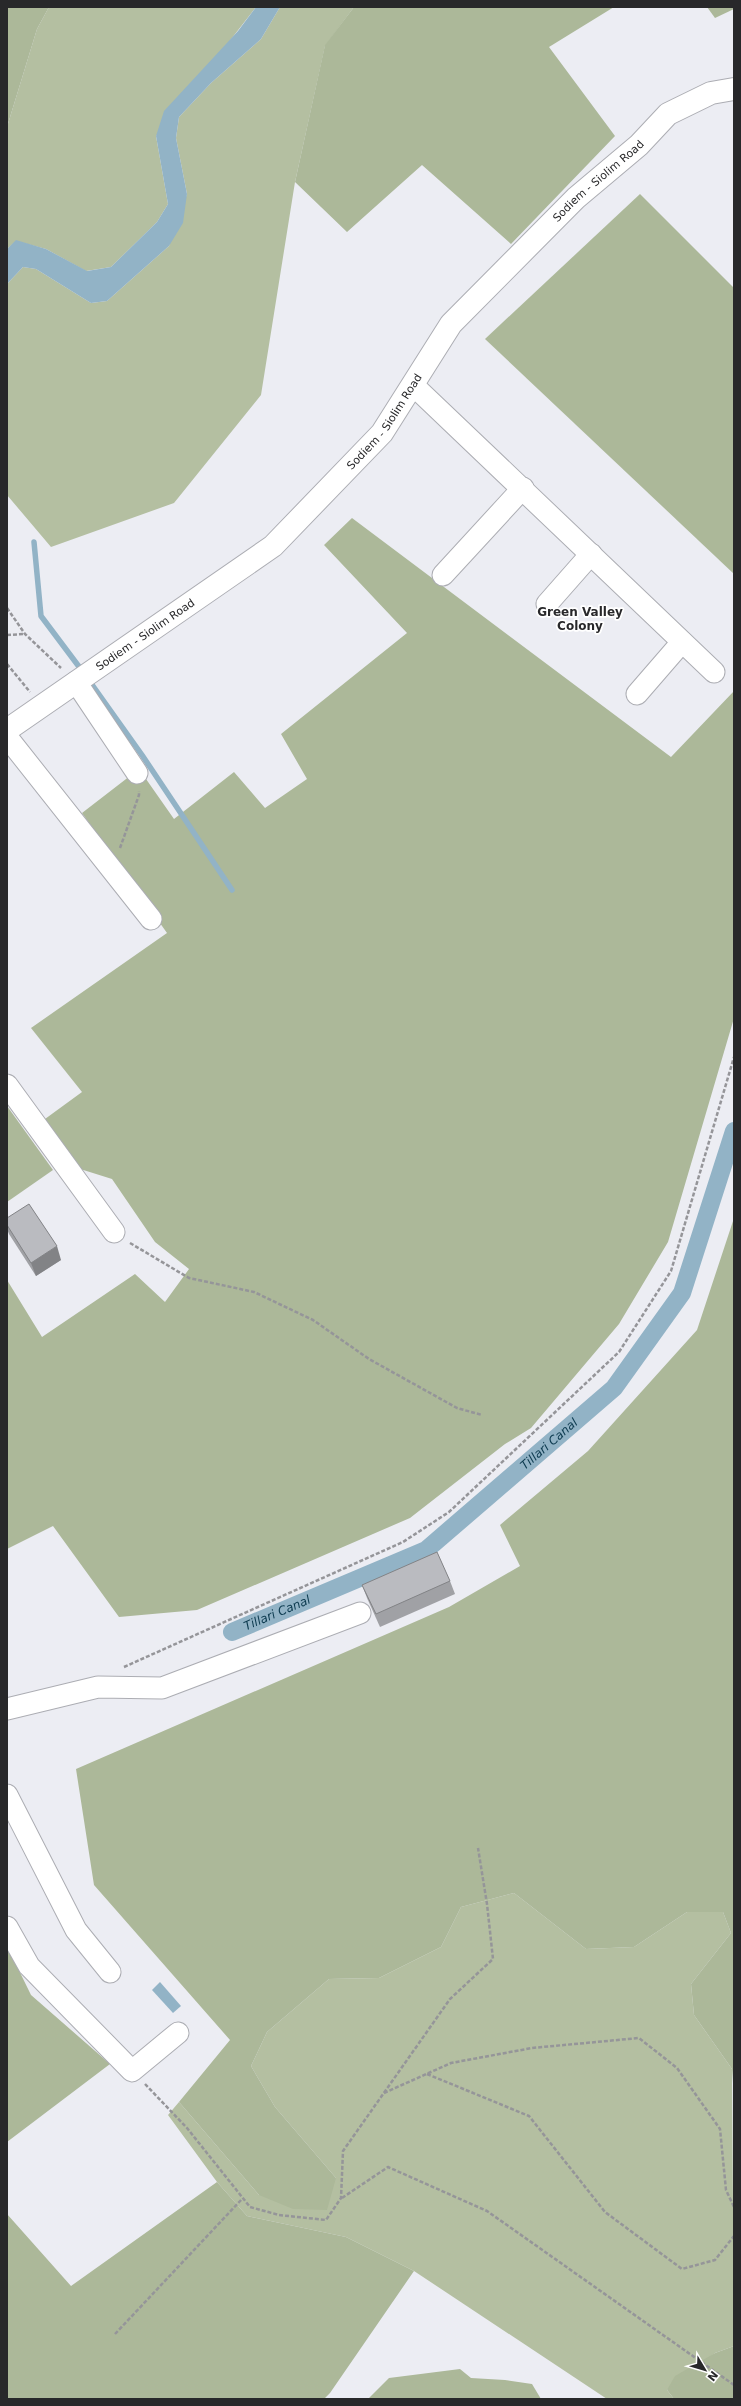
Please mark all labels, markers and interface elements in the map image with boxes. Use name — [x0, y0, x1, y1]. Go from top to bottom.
street label: Sodiem - Siolim Road — [550, 138, 647, 225]
street label: Sodiem - Siolim Road — [344, 371, 425, 472]
street label: Sodiem - Siolim Road — [94, 596, 197, 673]
district label: Green Valley Colony — [537, 605, 623, 633]
water label: Tillari Canal — [518, 1415, 581, 1472]
water label: Tillari Canal — [242, 1592, 313, 1633]
north arrow — [685, 2350, 725, 2390]
text: N — [705, 2368, 720, 2383]

